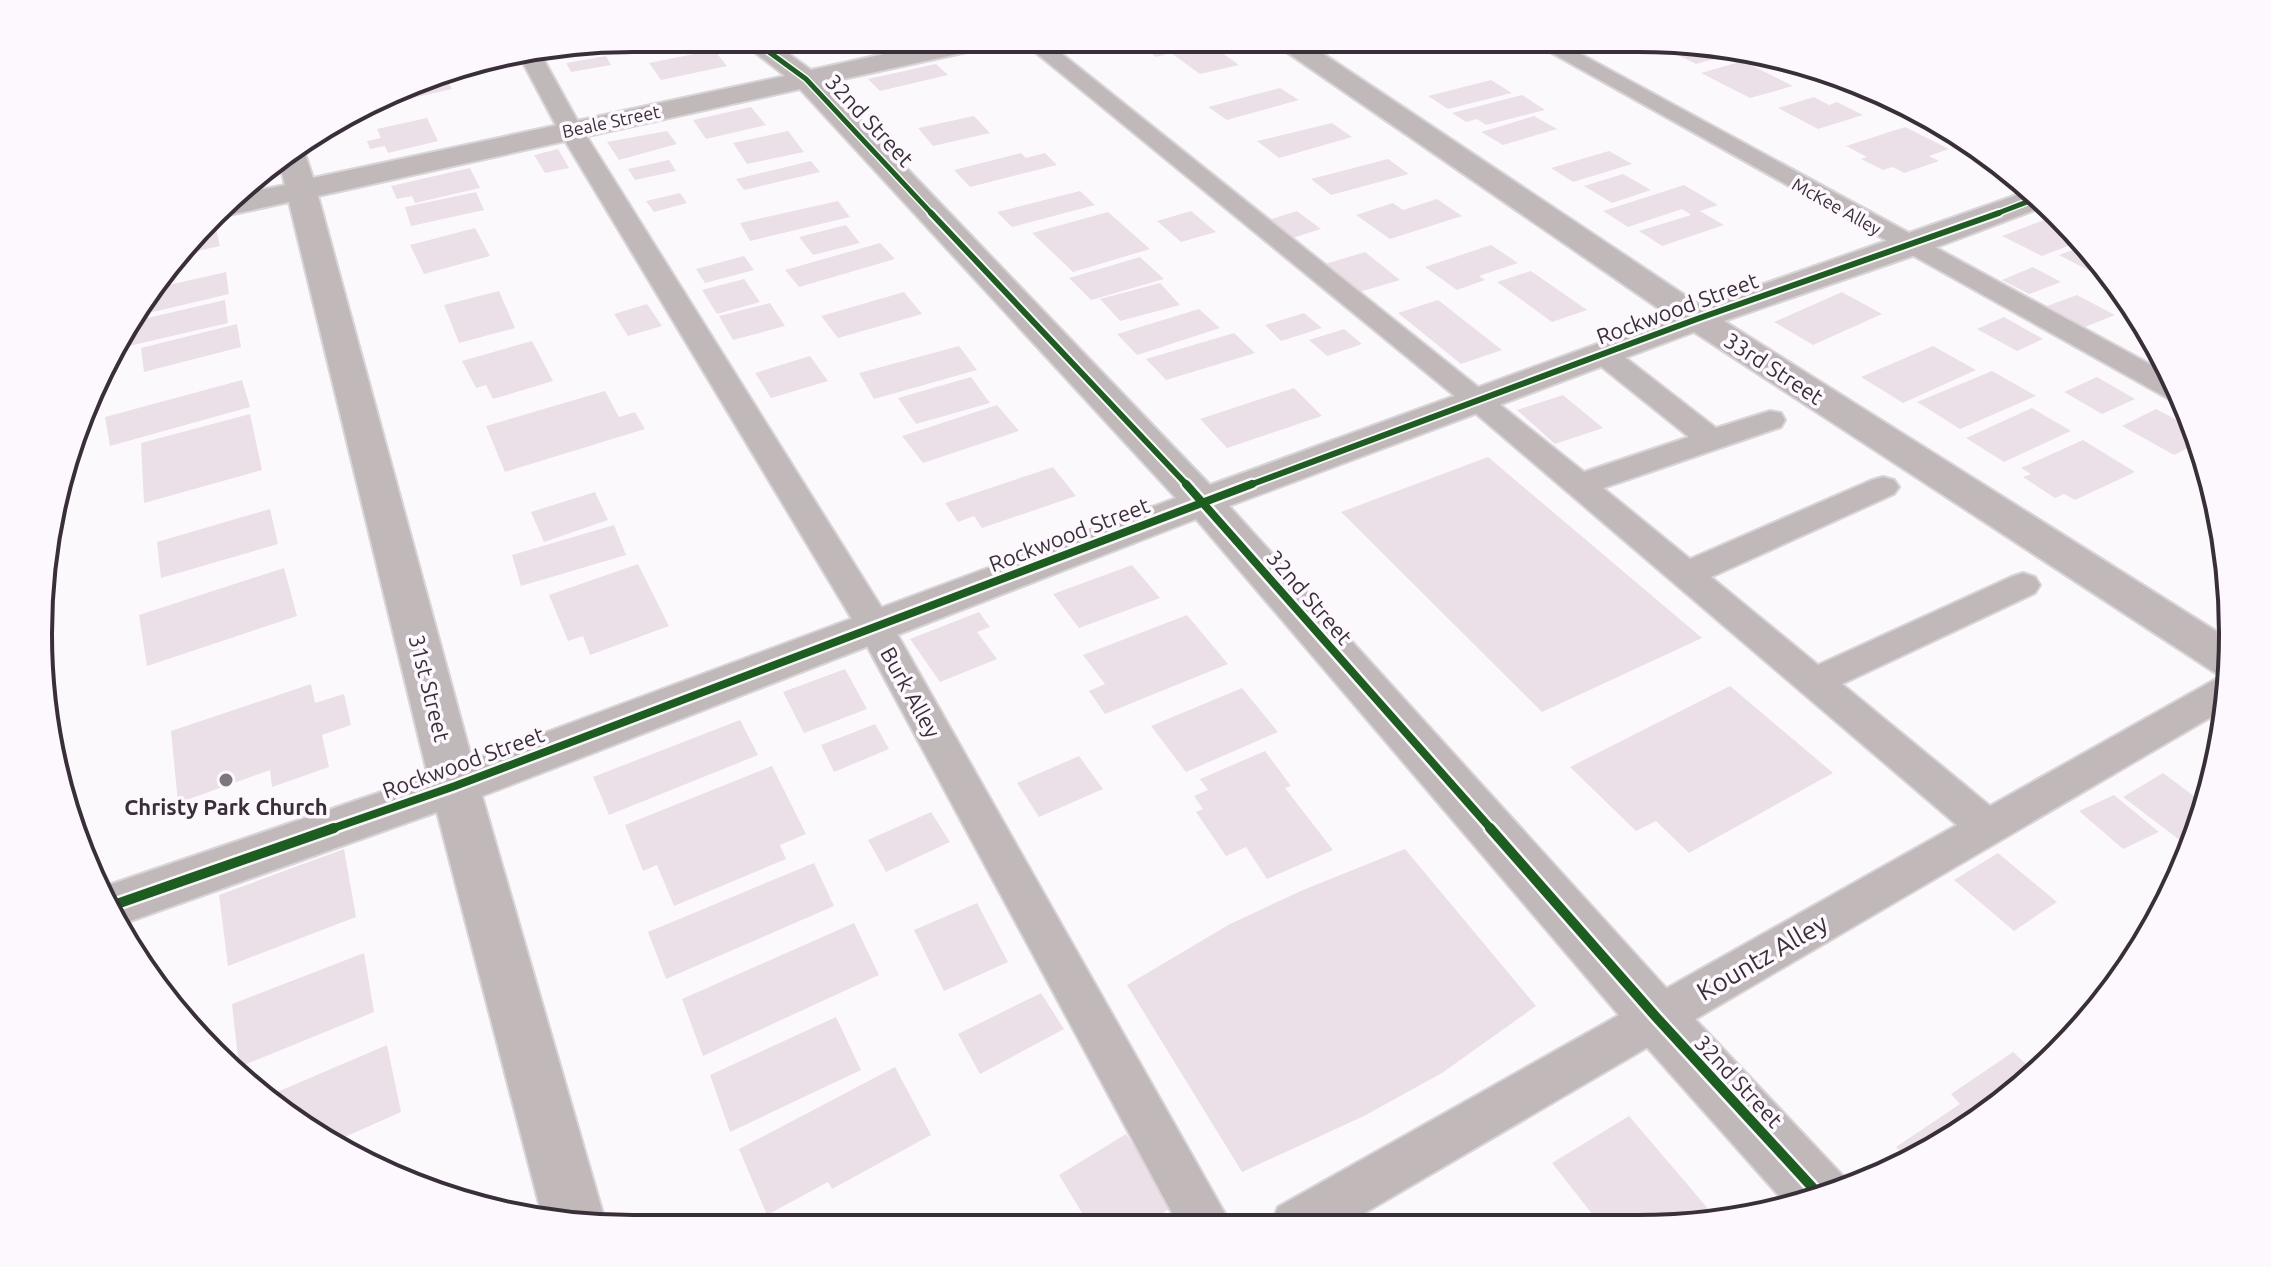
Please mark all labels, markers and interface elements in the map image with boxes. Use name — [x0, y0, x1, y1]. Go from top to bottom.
street label: 32nd Street — [821, 69, 919, 171]
street label: Beale Street — [560, 101, 662, 141]
street label: McKee Alley — [1789, 173, 1885, 239]
street label: Rockwood Street — [1593, 267, 1761, 349]
street label: 33rd Street — [1720, 327, 1828, 409]
street label: Rockwood Street — [985, 492, 1153, 576]
street label: 32nd Street — [1262, 545, 1358, 650]
street label: 31st Street — [405, 632, 455, 744]
street label: Burk Alley — [876, 642, 946, 742]
street label: Rockwood Street — [379, 721, 547, 803]
marker: Christy Park Church — [217, 771, 235, 789]
place label: Christy Park Church — [124, 794, 328, 819]
street label: Kountz Alley — [1692, 908, 1832, 1006]
street label: 32nd Street — [1690, 1030, 1788, 1132]

